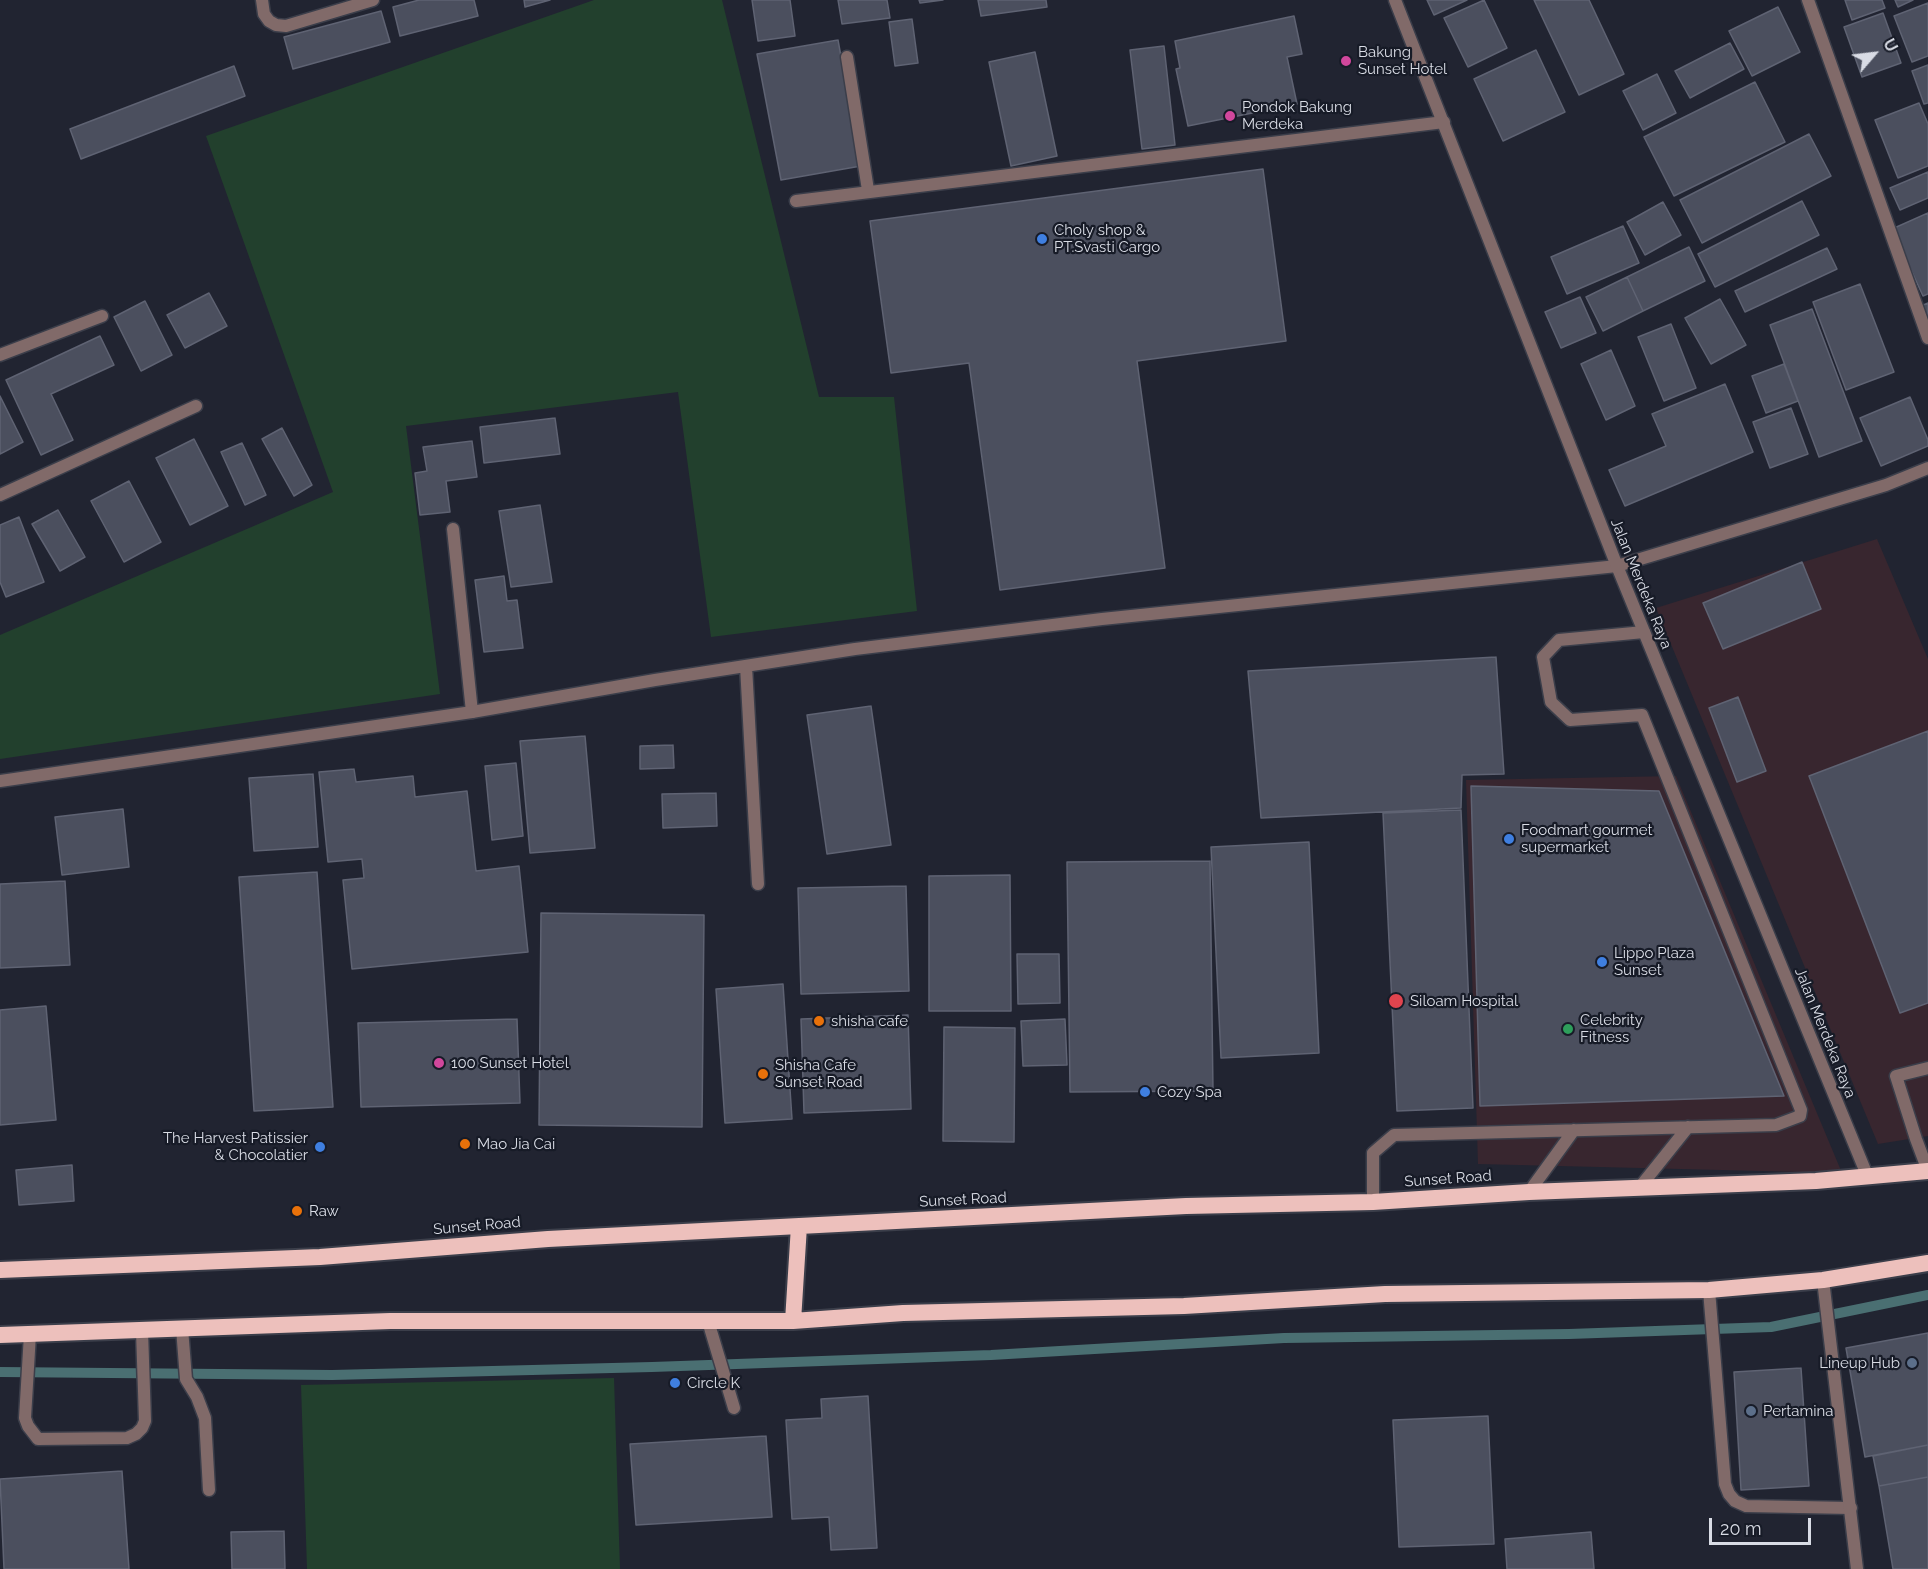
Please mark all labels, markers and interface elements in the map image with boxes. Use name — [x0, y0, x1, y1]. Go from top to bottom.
north arrow — [1844, 24, 1904, 84]
text: U — [1879, 36, 1902, 55]
place label: Bakung Sunset Hotel — [1358, 43, 1447, 78]
marker: Bakung Sunset Hotel — [1339, 54, 1353, 68]
place label: Pondok Bakung Merdeka — [1242, 98, 1352, 133]
marker: Pondok Bakung Merdeka — [1223, 109, 1237, 123]
place label: Choly shop & PT.Svasti Cargo — [1054, 221, 1160, 256]
marker: Choly shop & PT.Svasti Cargo — [1035, 232, 1049, 246]
street label: Jalan Merdeka Raya — [1607, 516, 1675, 652]
place label: Foodmart gourmet supermarket — [1521, 821, 1653, 856]
marker: Foodmart gourmet supermarket — [1502, 832, 1516, 846]
place label: Lippo Plaza Sunset — [1614, 944, 1694, 979]
marker: Lippo Plaza Sunset — [1595, 955, 1609, 969]
street label: Jalan Merdeka Raya — [1791, 965, 1859, 1101]
marker: Siloam Hospital — [1387, 992, 1405, 1010]
place label: Siloam Hospital — [1410, 992, 1518, 1010]
place label: Celebrity Fitness — [1580, 1011, 1643, 1046]
place label: shisha cafe — [831, 1012, 908, 1030]
marker: shisha cafe — [812, 1014, 826, 1028]
marker: Celebrity Fitness — [1561, 1022, 1575, 1036]
place label: 100 Sunset Hotel — [451, 1054, 569, 1072]
marker: 100 Sunset Hotel — [432, 1056, 446, 1070]
place label: Shisha Cafe Sunset Road — [775, 1056, 863, 1091]
marker: Shisha Cafe Sunset Road — [756, 1067, 770, 1081]
place label: Cozy Spa — [1157, 1083, 1222, 1101]
marker: Cozy Spa — [1138, 1085, 1152, 1099]
place label: The Harvest Patissier & Chocolatier — [163, 1129, 308, 1164]
place label: Mao Jia Cai — [477, 1135, 555, 1153]
marker: Mao Jia Cai — [458, 1137, 472, 1151]
marker: The Harvest Patissier & Chocolatier — [313, 1140, 327, 1154]
street label: Sunset Road — [1404, 1167, 1492, 1191]
street label: Sunset Road — [919, 1189, 1007, 1211]
place label: Raw — [309, 1202, 339, 1220]
marker: Raw — [290, 1204, 304, 1218]
street label: Sunset Road — [433, 1213, 521, 1239]
place label: Lineup Hub — [1819, 1354, 1900, 1372]
marker: Lineup Hub — [1905, 1356, 1919, 1370]
place label: Circle K — [687, 1374, 740, 1392]
marker: Circle K — [668, 1376, 682, 1390]
place label: Pertamina — [1763, 1402, 1833, 1420]
marker: Pertamina — [1744, 1404, 1758, 1418]
scale bar — [1712, 1506, 1814, 1544]
text: 20 m — [1720, 1518, 1762, 1539]

